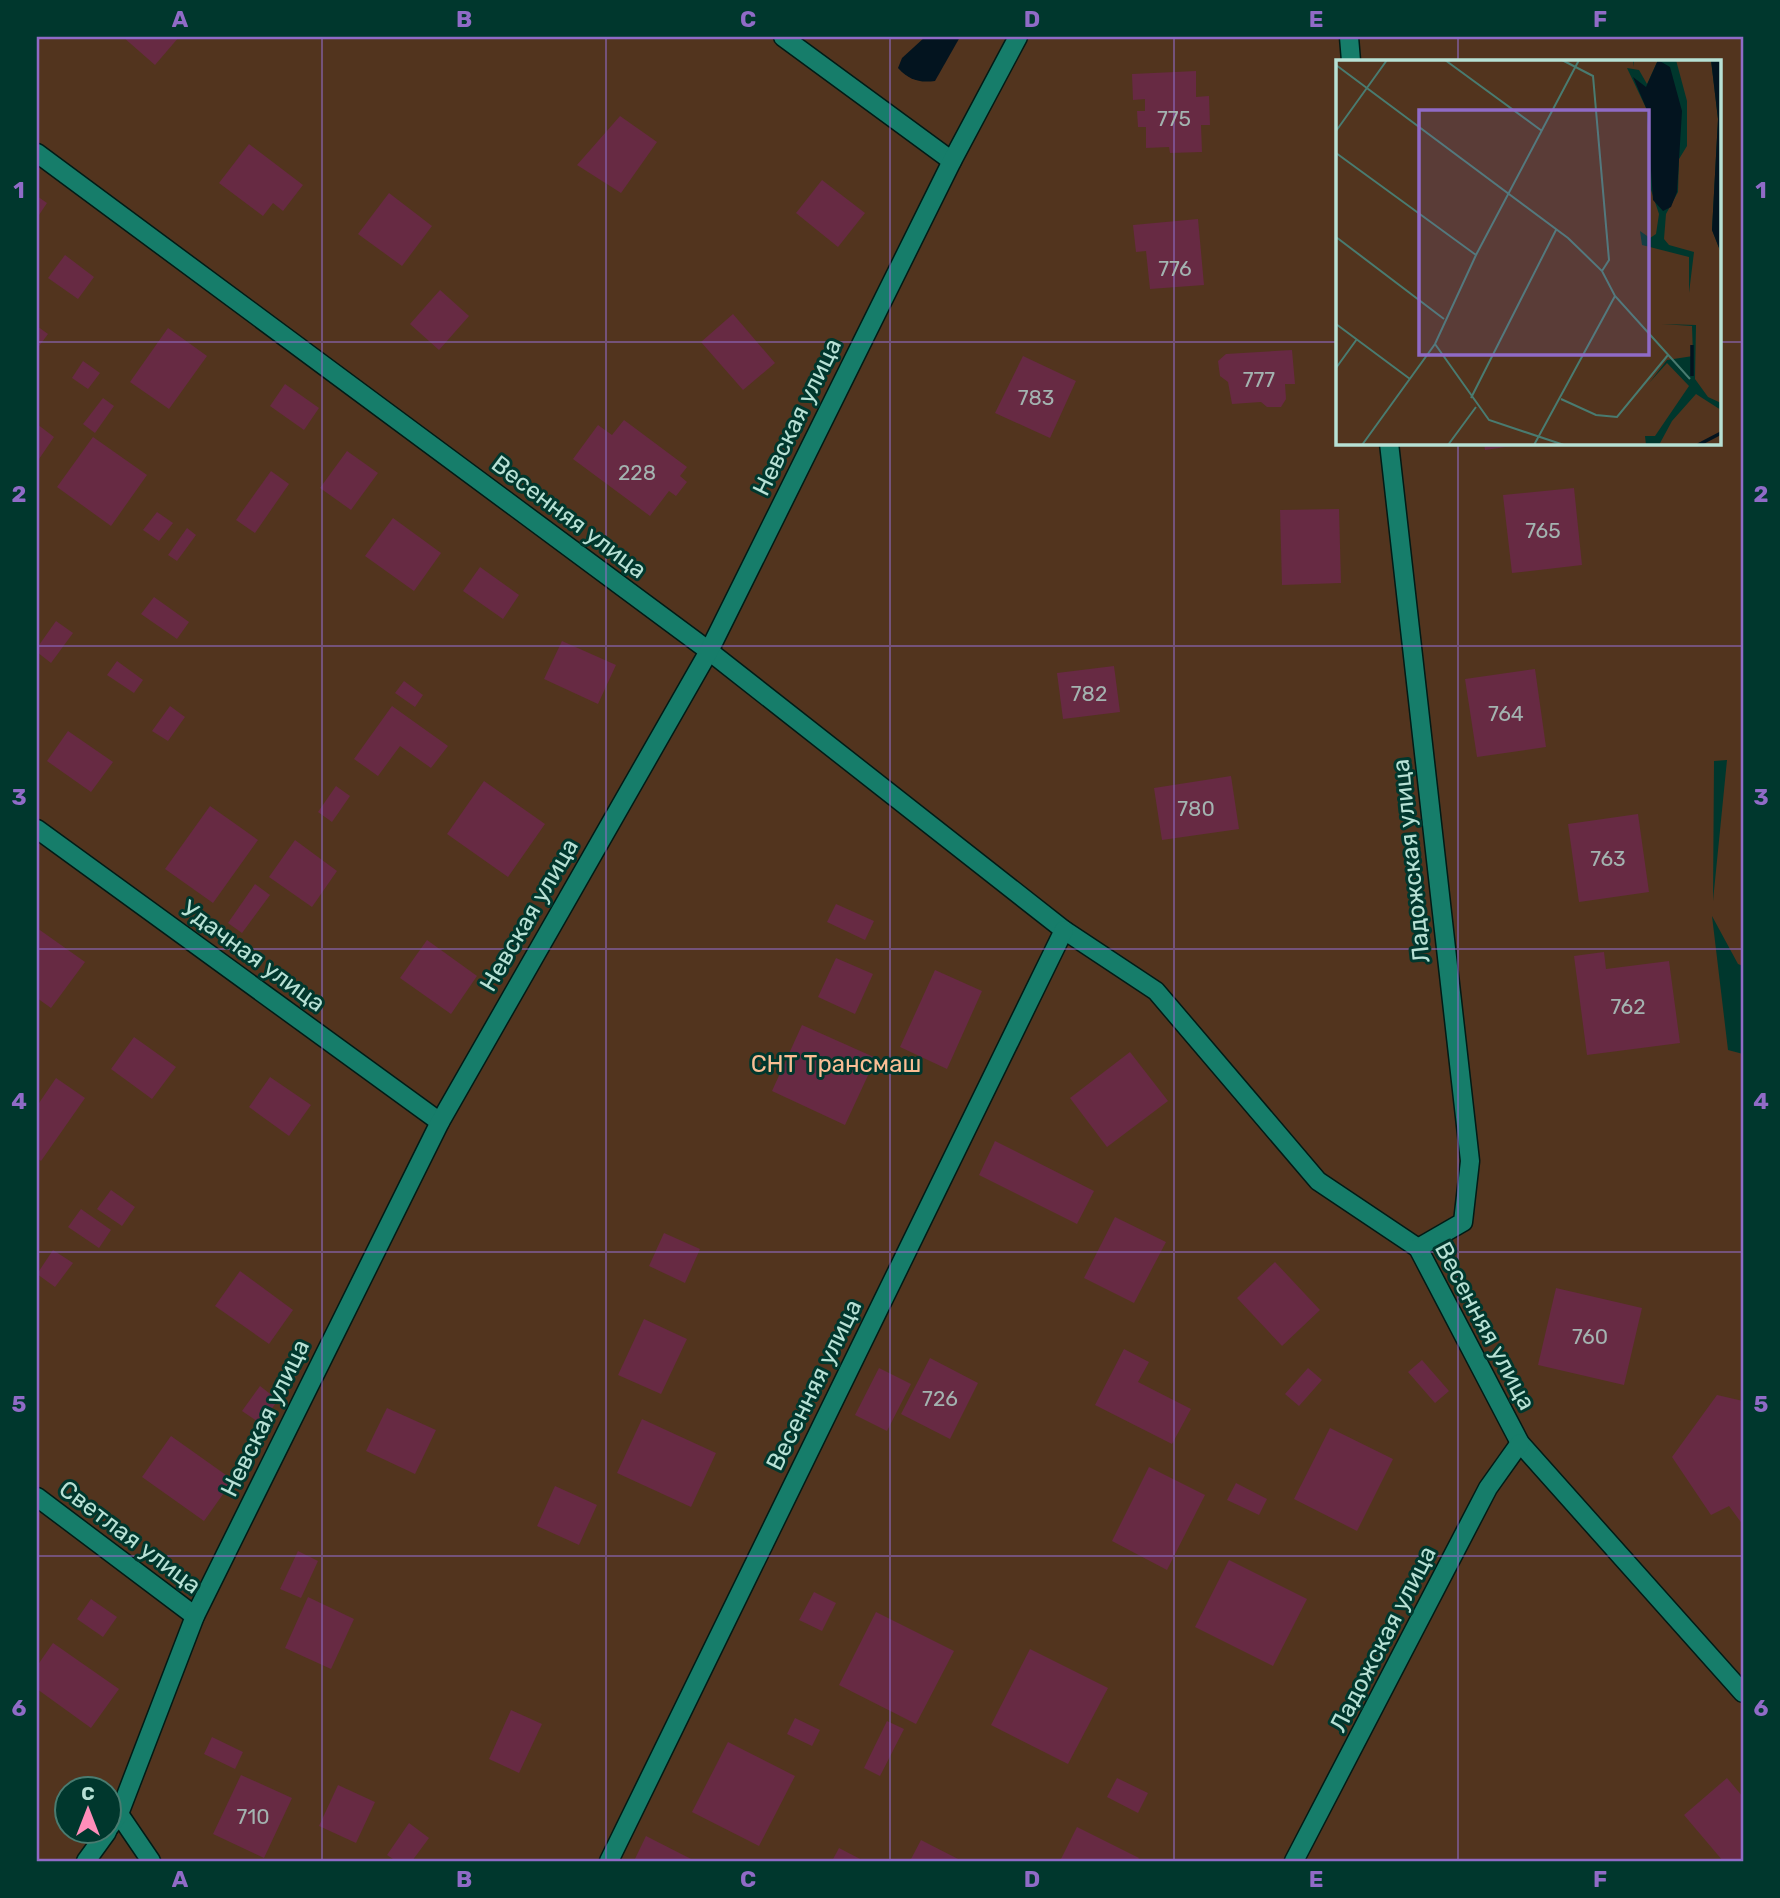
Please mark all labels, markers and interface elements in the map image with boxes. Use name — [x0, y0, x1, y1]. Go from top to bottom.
text: A — [172, 5, 189, 33]
text: B — [456, 5, 472, 33]
text: C — [740, 5, 756, 33]
text: D — [1024, 5, 1040, 33]
text: E — [1309, 5, 1323, 33]
text: F — [1593, 5, 1607, 33]
inset map — [1336, 60, 1720, 444]
house number: 775 — [1157, 106, 1191, 131]
text: 1 — [13, 176, 25, 204]
text: 1 — [1755, 176, 1767, 204]
house number: 776 — [1158, 256, 1192, 281]
street label: Невская улица — [747, 334, 847, 500]
house number: 777 — [1243, 367, 1275, 392]
house number: 783 — [1018, 385, 1054, 410]
street label: Весенняя улица — [486, 450, 652, 584]
house number: 228 — [618, 460, 656, 485]
text: 2 — [12, 480, 26, 508]
text: 2 — [1754, 480, 1768, 508]
house number: 765 — [1525, 518, 1561, 543]
house number: 782 — [1071, 681, 1107, 706]
house number: 764 — [1488, 701, 1524, 726]
street label: Ладожская улица — [1386, 758, 1436, 964]
text: 3 — [11, 783, 27, 811]
text: 3 — [1753, 783, 1769, 811]
house number: 780 — [1177, 796, 1215, 821]
street label: Невская улица — [474, 834, 584, 996]
house number: 763 — [1590, 846, 1626, 871]
street label: Удачная улица — [176, 894, 330, 1018]
house number: 762 — [1610, 994, 1646, 1019]
park label: СНТ Трансмаш — [751, 1050, 921, 1078]
text: 4 — [11, 1087, 27, 1115]
text: 4 — [1753, 1087, 1769, 1115]
street label: Весенняя улица — [1429, 1237, 1541, 1415]
street label: Весенняя улица — [761, 1295, 867, 1475]
house number: 760 — [1572, 1324, 1608, 1349]
street label: Невская улица — [215, 1335, 315, 1501]
house number: 726 — [922, 1386, 958, 1411]
text: 5 — [12, 1390, 27, 1418]
text: 5 — [1754, 1390, 1769, 1418]
street label: Светлая улица — [54, 1475, 206, 1599]
street label: Ладожская улица — [1324, 1541, 1442, 1737]
text: 6 — [12, 1694, 27, 1722]
text: 6 — [1754, 1694, 1769, 1722]
north arrow — [52, 1776, 122, 1846]
text: С — [81, 1782, 95, 1805]
house number: 710 — [236, 1804, 270, 1829]
text: A — [172, 1865, 189, 1893]
text: B — [456, 1865, 472, 1893]
text: C — [740, 1865, 756, 1893]
text: D — [1024, 1865, 1040, 1893]
text: E — [1309, 1865, 1323, 1893]
text: F — [1593, 1865, 1607, 1893]

